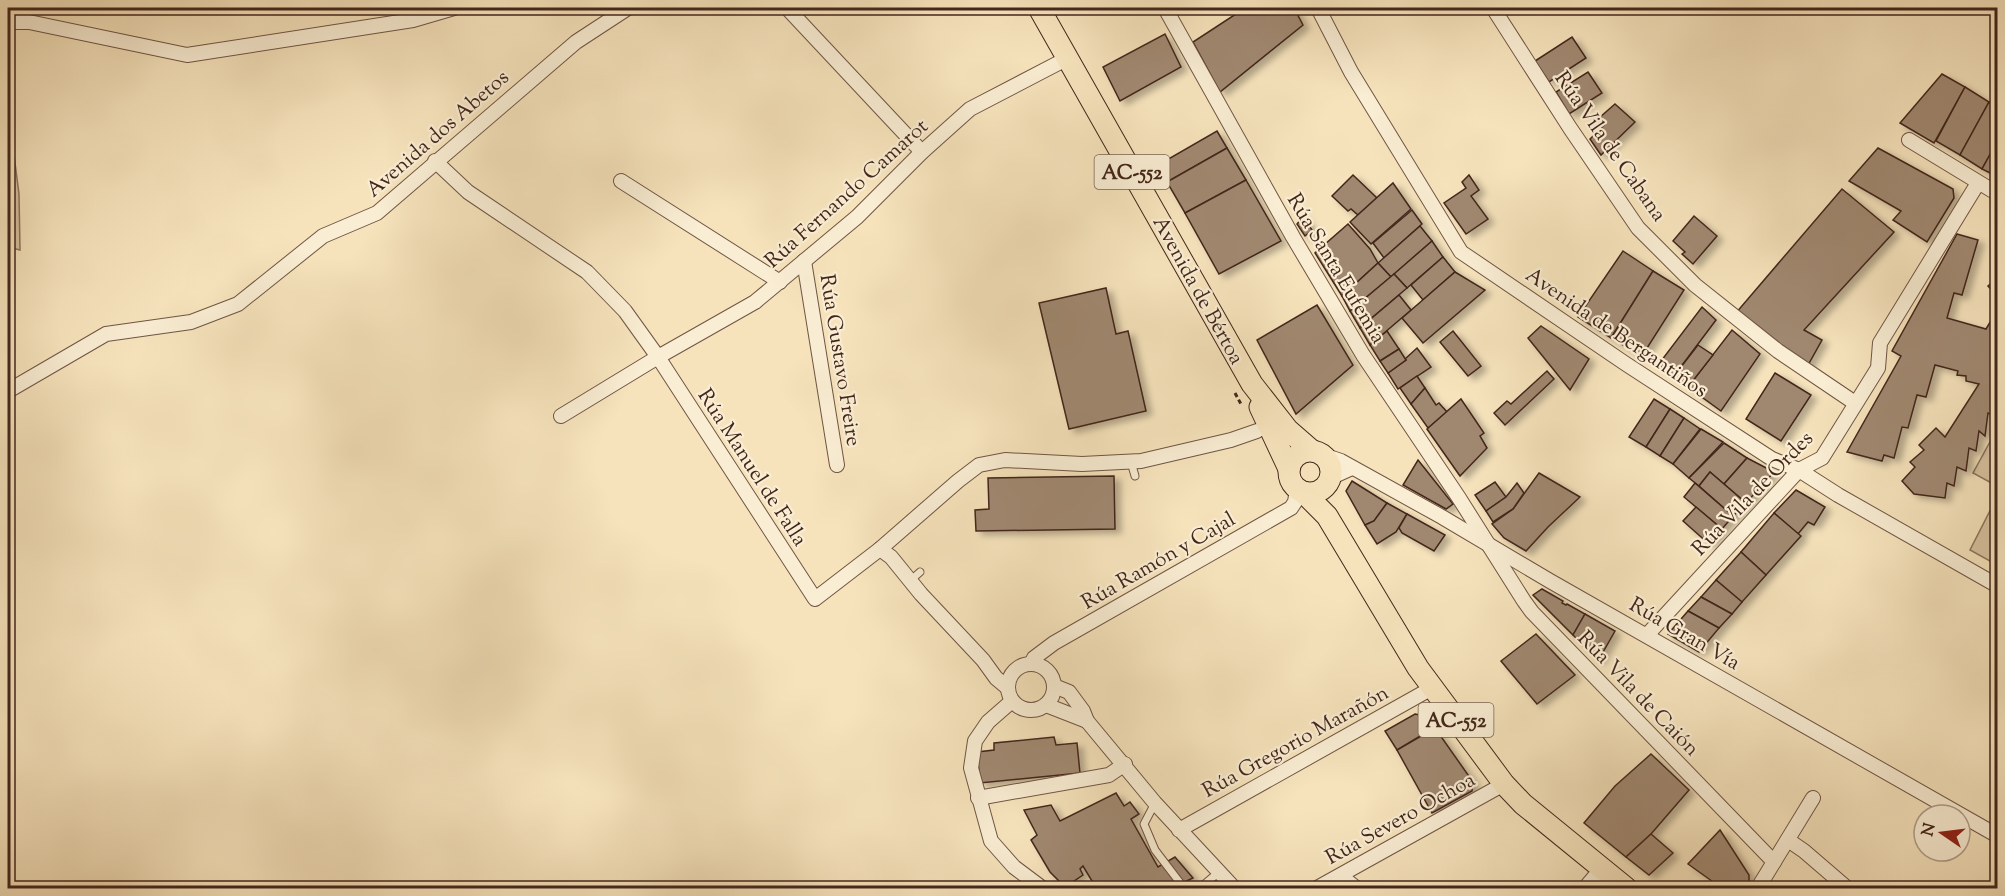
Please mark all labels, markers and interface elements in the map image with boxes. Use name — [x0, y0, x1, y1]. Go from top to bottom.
street label: Avenida dos Abetos — [360, 64, 517, 205]
street label: Rúa Vila de Cabana — [1546, 66, 1673, 229]
street label: Rúa Fernando Camarot — [759, 113, 936, 276]
road number: AC-552 — [1094, 155, 1170, 189]
street label: Rúa Santa Eufemia — [1278, 188, 1392, 350]
street label: Avenida de Bértoa — [1144, 211, 1251, 371]
street label: Avenida de Bergantiños — [1519, 261, 1713, 406]
street label: Rúa Gustavo Freire — [811, 272, 867, 448]
street label: Rúa Manuel de Falla — [689, 383, 814, 553]
street label: Rúa Vila de Ordes — [1686, 425, 1821, 564]
street label: Rúa Ramón y Cajal — [1076, 505, 1242, 618]
street label: Rúa Gran Vía — [1623, 591, 1745, 679]
street label: Rúa Vila de Caión — [1570, 625, 1705, 764]
street label: Rúa Gregorio Marañón — [1197, 679, 1395, 807]
road number: AC-552 — [1418, 703, 1494, 737]
street label: Rúa Severo Ochoa — [1321, 766, 1482, 873]
north arrow — [1912, 803, 1972, 863]
text: N — [1917, 821, 1943, 839]

